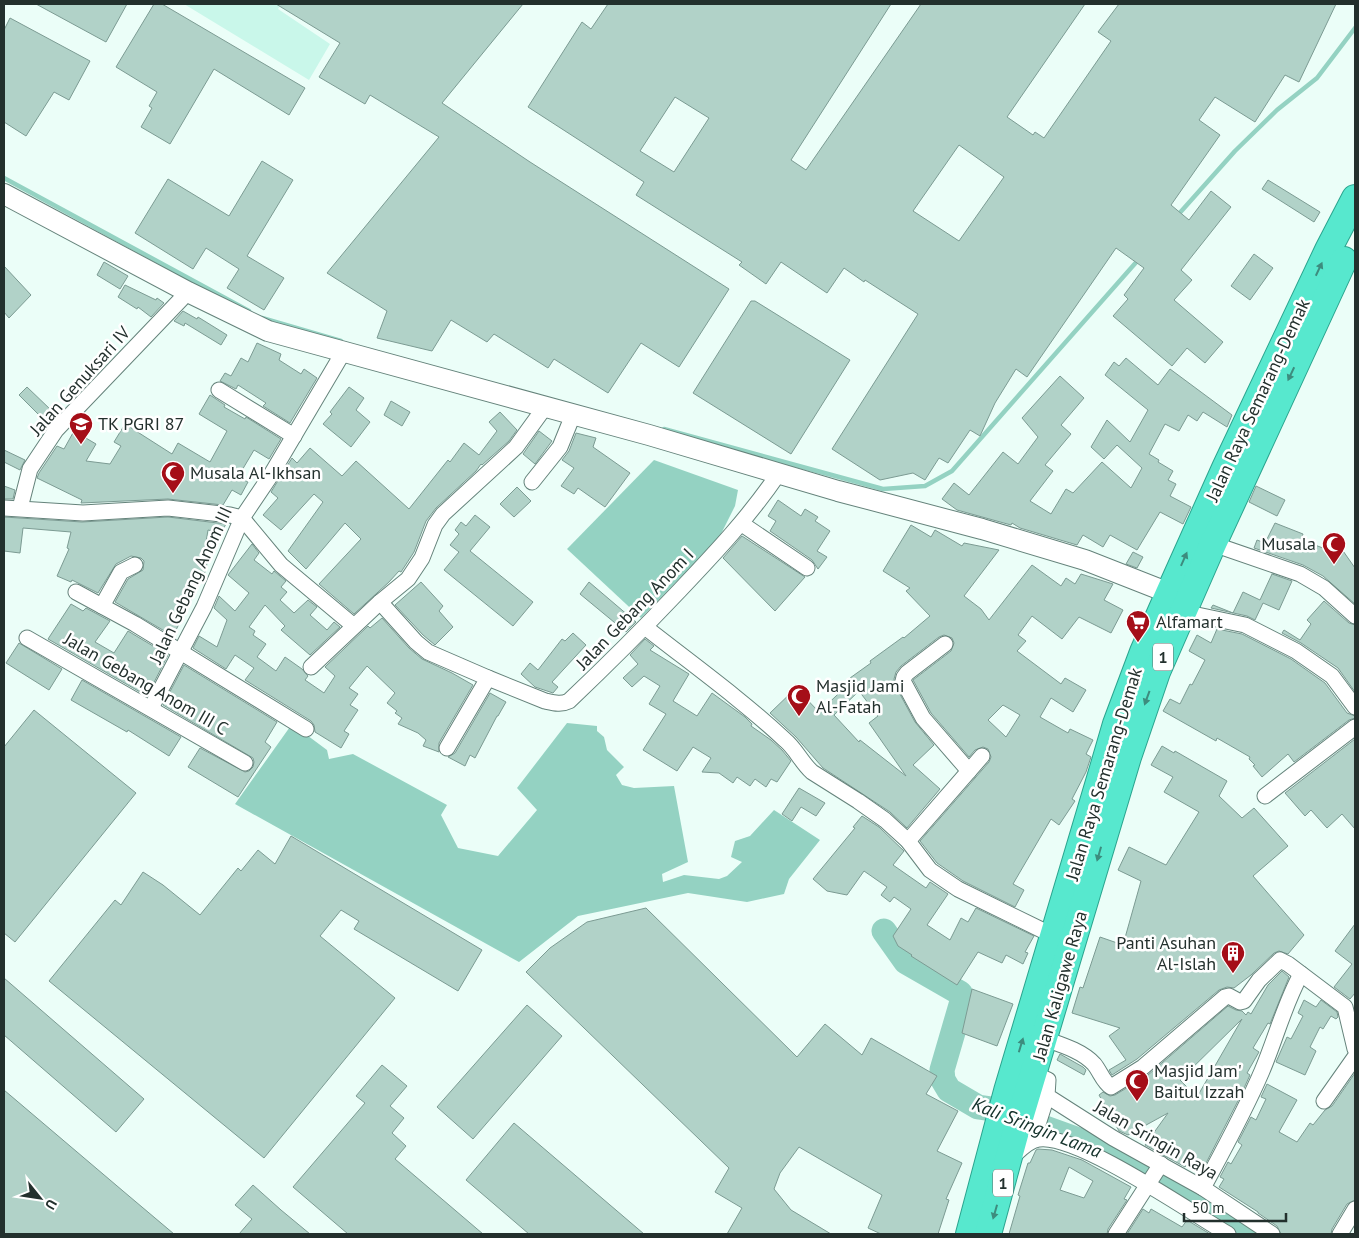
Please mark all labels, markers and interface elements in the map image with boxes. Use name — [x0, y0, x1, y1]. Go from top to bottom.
one-way arrow — [1315, 262, 1323, 277]
street label: Jalan Raya Semarang-Demak — [1200, 294, 1315, 506]
street label: Jalan Genuksari IV — [24, 321, 135, 441]
one-way arrow — [1287, 367, 1295, 381]
school or university icon: TK PGRI 87 — [68, 411, 94, 445]
place label: TK PGRI 87 — [98, 412, 184, 435]
mosque icon: Musala Al-Ikhsan — [160, 460, 186, 494]
place label: Musala Al-Ikhsan — [190, 461, 321, 484]
street label: Jalan Gebang Anom III — [144, 503, 237, 668]
mosque icon: Musala — [1321, 531, 1347, 565]
place label: Musala — [1261, 532, 1316, 555]
street label: Jalan Gebang Anom I — [570, 543, 699, 675]
one-way arrow — [1180, 552, 1188, 566]
supermarket icon: Alfamart — [1125, 609, 1151, 643]
place label: Alfamart — [1156, 610, 1223, 633]
street label: Jalan Gebang Anom III C — [59, 627, 232, 740]
road number: 1 — [1153, 644, 1173, 670]
street label: Jalan Raya Semarang-Demak — [1060, 664, 1147, 884]
place label: Masjid Jami Al-Fatah — [816, 674, 904, 718]
mosque icon: Masjid Jami Al-Fatah — [786, 683, 812, 717]
one-way arrow — [1143, 691, 1150, 706]
one-way arrow — [1095, 846, 1103, 861]
street label: Jalan Kaligawe Raya — [1027, 908, 1092, 1064]
place label: Panti Asuhan Al-Islah — [1116, 931, 1216, 975]
building icon: Panti Asuhan Al-Islah — [1220, 940, 1246, 974]
one-way arrow — [1018, 1037, 1026, 1052]
place label: Masjid Jam' Baitul Izzah — [1154, 1059, 1244, 1103]
mosque icon: Masjid Jam' Baitul Izzah — [1124, 1068, 1150, 1102]
water label: Kali Sringin Lama — [969, 1091, 1106, 1163]
street label: Jalan Sringin Raya — [1089, 1094, 1222, 1184]
road number: 1 — [993, 1170, 1013, 1196]
north arrow — [15, 1173, 65, 1223]
scale bar — [1184, 1190, 1286, 1222]
text: U — [41, 1196, 61, 1213]
text: 50 m — [1192, 1198, 1225, 1217]
one-way arrow — [990, 1205, 998, 1220]

